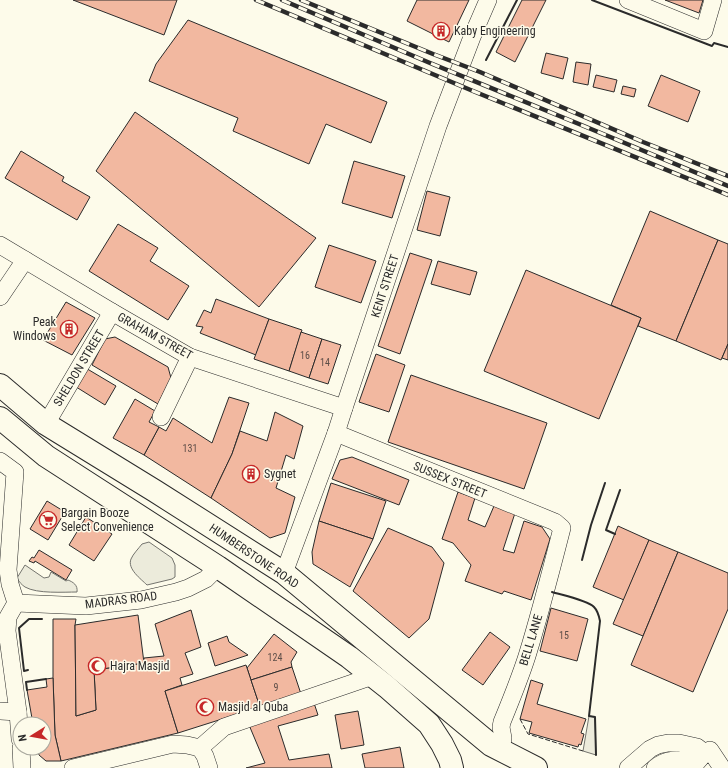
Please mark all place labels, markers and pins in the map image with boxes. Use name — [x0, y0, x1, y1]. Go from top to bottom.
building icon: Kaby Engineering — [431, 21, 451, 41]
place label: Kaby Engineering — [454, 24, 536, 38]
place label: Peak Windows — [13, 315, 57, 343]
building icon: Peak Windows — [59, 319, 79, 339]
building icon: Sygnet — [241, 464, 261, 484]
place label: Sygnet — [264, 467, 297, 481]
place label: Bargain Booze Select Convenience — [61, 506, 154, 534]
supermarket icon: Bargain Booze Select Convenience — [38, 510, 58, 530]
mosque icon: Hajra Masjid — [87, 656, 107, 676]
place label: Hajra Masjid — [110, 659, 170, 673]
mosque icon: Masjid al Quba — [195, 697, 215, 717]
place label: Masjid al Quba — [218, 700, 289, 714]

